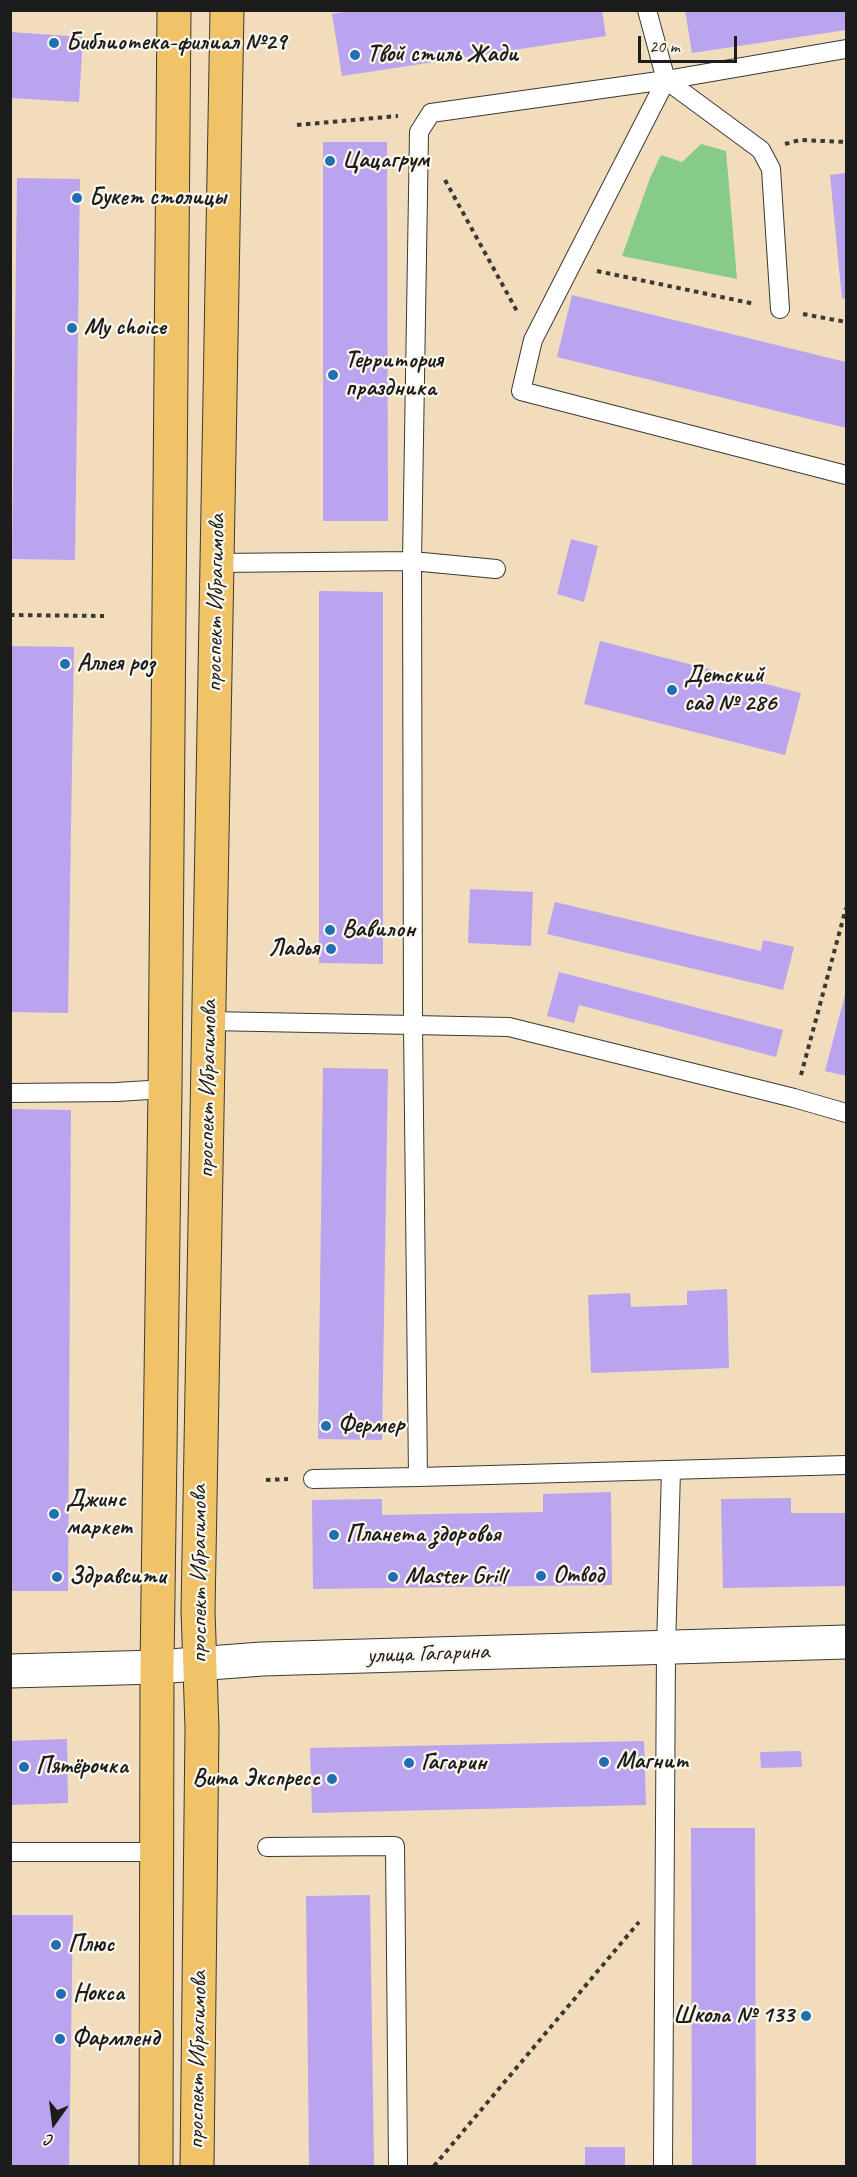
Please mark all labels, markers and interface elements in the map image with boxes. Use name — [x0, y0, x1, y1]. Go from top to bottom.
scale bar — [641, 24, 740, 62]
place label: Библиотека-филиал №29 — [66, 29, 286, 57]
text: 20 m — [649, 35, 680, 57]
marker: Библиотека-филиал №29 — [47, 36, 61, 50]
place label: Твой стиль Жади — [367, 41, 518, 69]
marker: Твой стиль Жади — [348, 48, 362, 62]
place label: Цацагрум — [342, 147, 429, 175]
marker: Цацагрум — [323, 154, 337, 168]
place label: Букет столицы — [89, 184, 226, 212]
marker: Букет столицы — [70, 191, 84, 205]
place label: My choice — [84, 314, 166, 342]
marker: My choice — [65, 321, 79, 335]
place label: Территория праздника — [345, 347, 443, 403]
marker: Территория праздника — [326, 368, 340, 382]
street label: проспект Ибрагимова — [200, 514, 232, 692]
place label: Аллея роз — [77, 650, 155, 678]
marker: Аллея роз — [58, 657, 72, 671]
place label: Детский сад № 286 — [684, 662, 776, 718]
marker: Детский сад № 286 — [665, 683, 679, 697]
place label: Вавилон — [342, 916, 415, 944]
marker: Вавилон — [323, 923, 337, 937]
place label: Ладья — [268, 935, 319, 963]
marker: Ладья — [324, 942, 338, 956]
street label: проспект Ибрагимова — [192, 1000, 224, 1178]
place label: Фермер — [338, 1412, 405, 1440]
marker: Фермер — [319, 1419, 333, 1433]
street label: проспект Ибрагимова — [186, 1485, 214, 1663]
place label: Джинс маркет — [66, 1486, 132, 1542]
marker: Джинс маркет — [47, 1507, 61, 1521]
place label: Планета здоровья — [346, 1521, 501, 1549]
marker: Планета здоровья — [327, 1528, 341, 1542]
place label: Отвод — [553, 1562, 604, 1590]
place label: Здравсити — [69, 1563, 166, 1591]
place label: Master Grill — [405, 1563, 506, 1591]
marker: Отвод — [534, 1569, 548, 1583]
marker: Здравсити — [50, 1570, 64, 1584]
marker: Master Grill — [386, 1570, 400, 1584]
street label: улица Гагарина — [366, 1637, 490, 1671]
place label: Магнит — [616, 1748, 689, 1776]
place label: Гагарин — [421, 1749, 486, 1777]
place label: Пятёрочка — [36, 1753, 128, 1781]
marker: Магнит — [597, 1755, 611, 1769]
marker: Гагарин — [402, 1756, 416, 1770]
marker: Пятёрочка — [17, 1760, 31, 1774]
place label: Вита Экспресс — [192, 1765, 320, 1793]
marker: Вита Экспресс — [325, 1772, 339, 1786]
place label: Плюс — [68, 1931, 114, 1959]
marker: Плюс — [49, 1938, 63, 1952]
street label: проспект Ибрагимова — [182, 1971, 214, 2149]
place label: Нокса — [73, 1980, 124, 2008]
marker: Нокса — [54, 1987, 68, 2001]
place label: Школа № 133 — [673, 2002, 794, 2030]
marker: Школа № 133 — [799, 2009, 813, 2023]
place label: Фармленд — [72, 2025, 159, 2053]
marker: Фармленд — [53, 2032, 67, 2046]
north arrow — [24, 2093, 84, 2153]
text: С — [43, 2130, 56, 2151]

